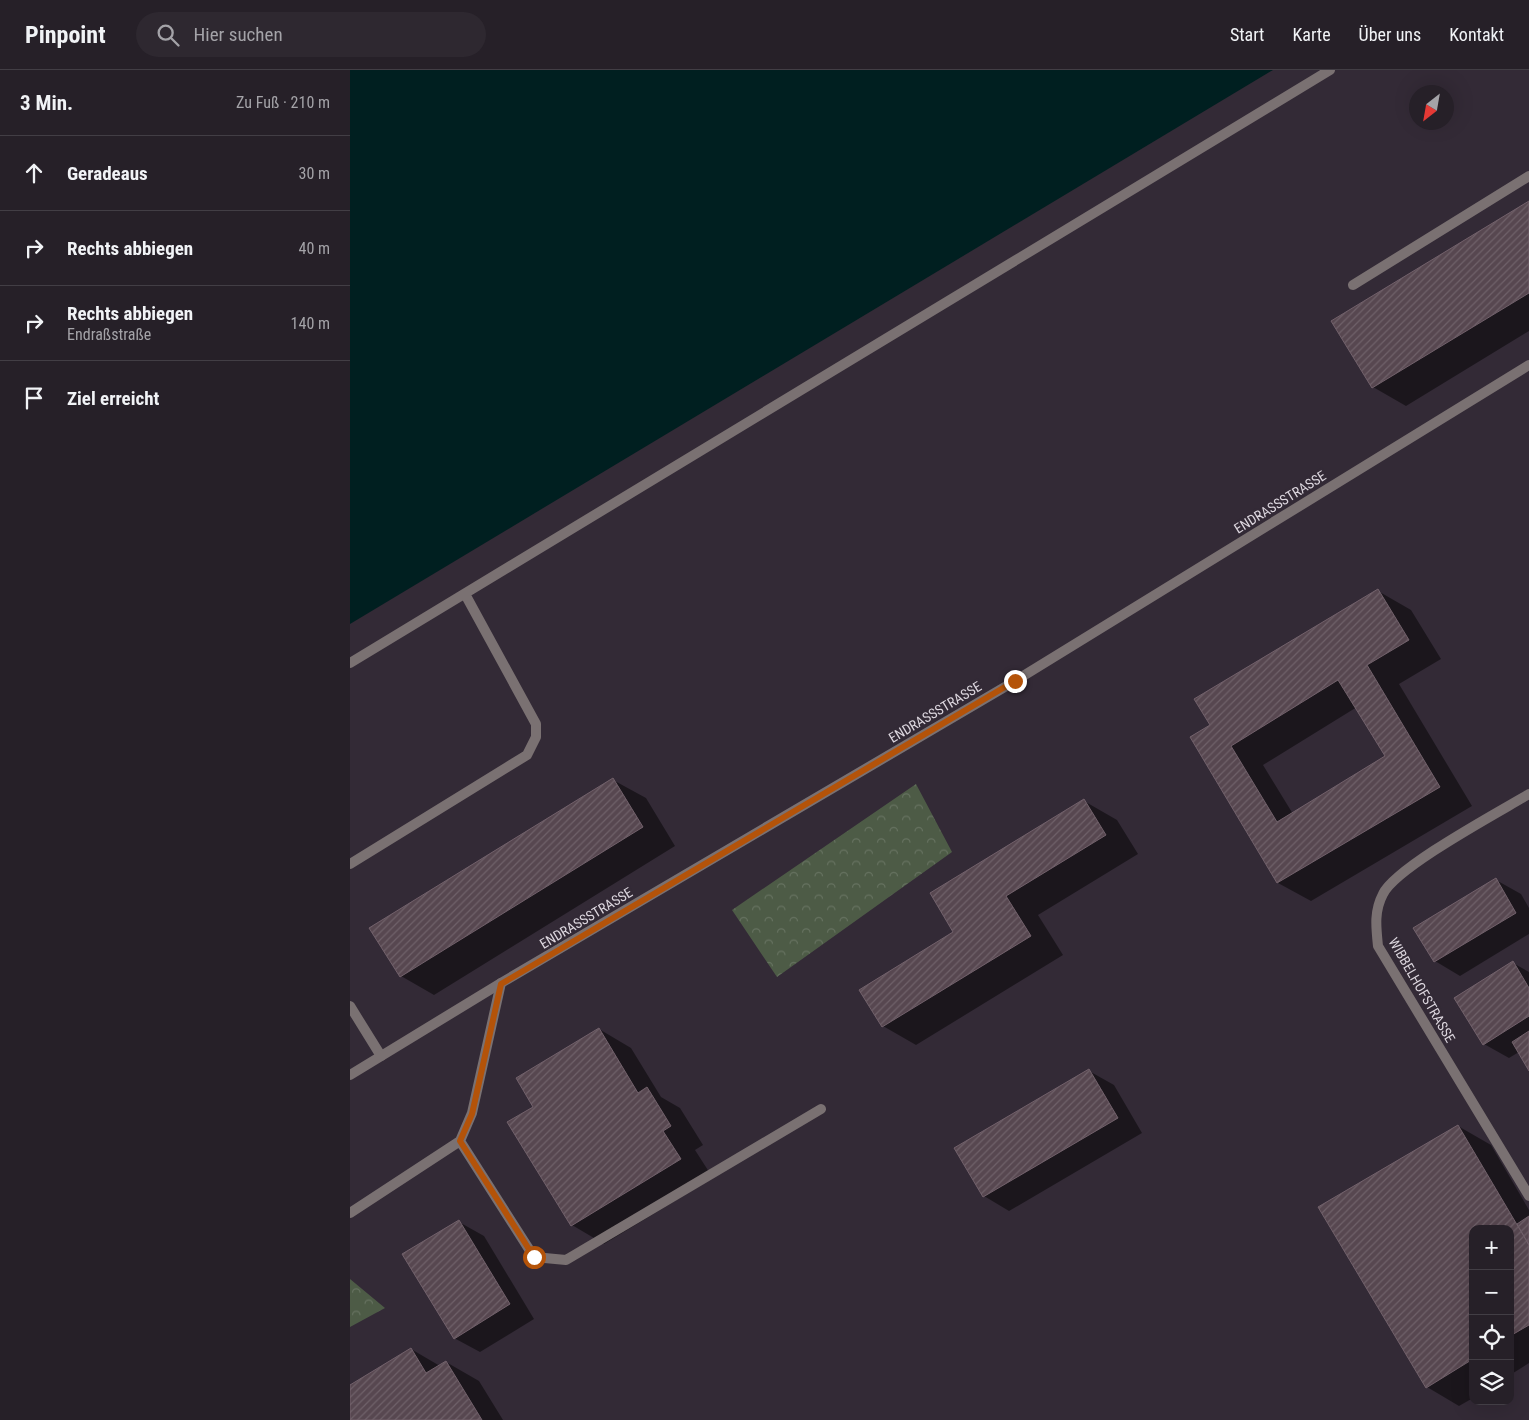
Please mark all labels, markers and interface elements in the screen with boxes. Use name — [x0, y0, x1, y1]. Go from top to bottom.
search box — [136, 12, 486, 57]
text: Pinpoint — [25, 21, 106, 49]
icon: search — [154, 21, 182, 49]
text: Hier suchen — [194, 23, 283, 46]
text: Start — [1230, 24, 1264, 45]
text: Karte — [1292, 24, 1331, 45]
text: Über uns — [1359, 24, 1421, 45]
text: Kontakt — [1449, 24, 1504, 45]
north arrow — [1409, 85, 1454, 130]
text: 3 Min. — [20, 91, 73, 115]
text: Zu Fuß · 210 m — [236, 93, 330, 112]
icon: ahead — [20, 159, 48, 187]
text: Geradeaus — [67, 162, 148, 185]
text: 30 m — [298, 164, 330, 183]
icon: right — [20, 234, 48, 262]
text: Rechts abbiegen — [67, 237, 193, 260]
text: 40 m — [298, 239, 330, 258]
text: Rechts abbiegen — [67, 302, 193, 325]
icon: right — [20, 309, 48, 337]
text: 140 m — [291, 314, 330, 333]
text: Endraßstraße — [67, 325, 151, 344]
icon: arrive — [20, 384, 48, 412]
text: Ziel erreicht — [67, 387, 159, 410]
street label: ENDRASSSTRASSE — [1231, 467, 1329, 537]
route end — [1004, 670, 1027, 693]
street label: ENDRASSSTRASSE — [886, 678, 984, 746]
street label: ENDRASSSTRASSE — [537, 884, 635, 952]
street label: WIBBELHOFSTRASSE — [1385, 935, 1459, 1045]
map controls — [1469, 1225, 1514, 1405]
button: + — [1469, 1225, 1514, 1270]
route start — [523, 1246, 546, 1269]
button: − — [1469, 1270, 1514, 1315]
button: locate — [1469, 1315, 1514, 1360]
button: layers — [1469, 1360, 1514, 1405]

